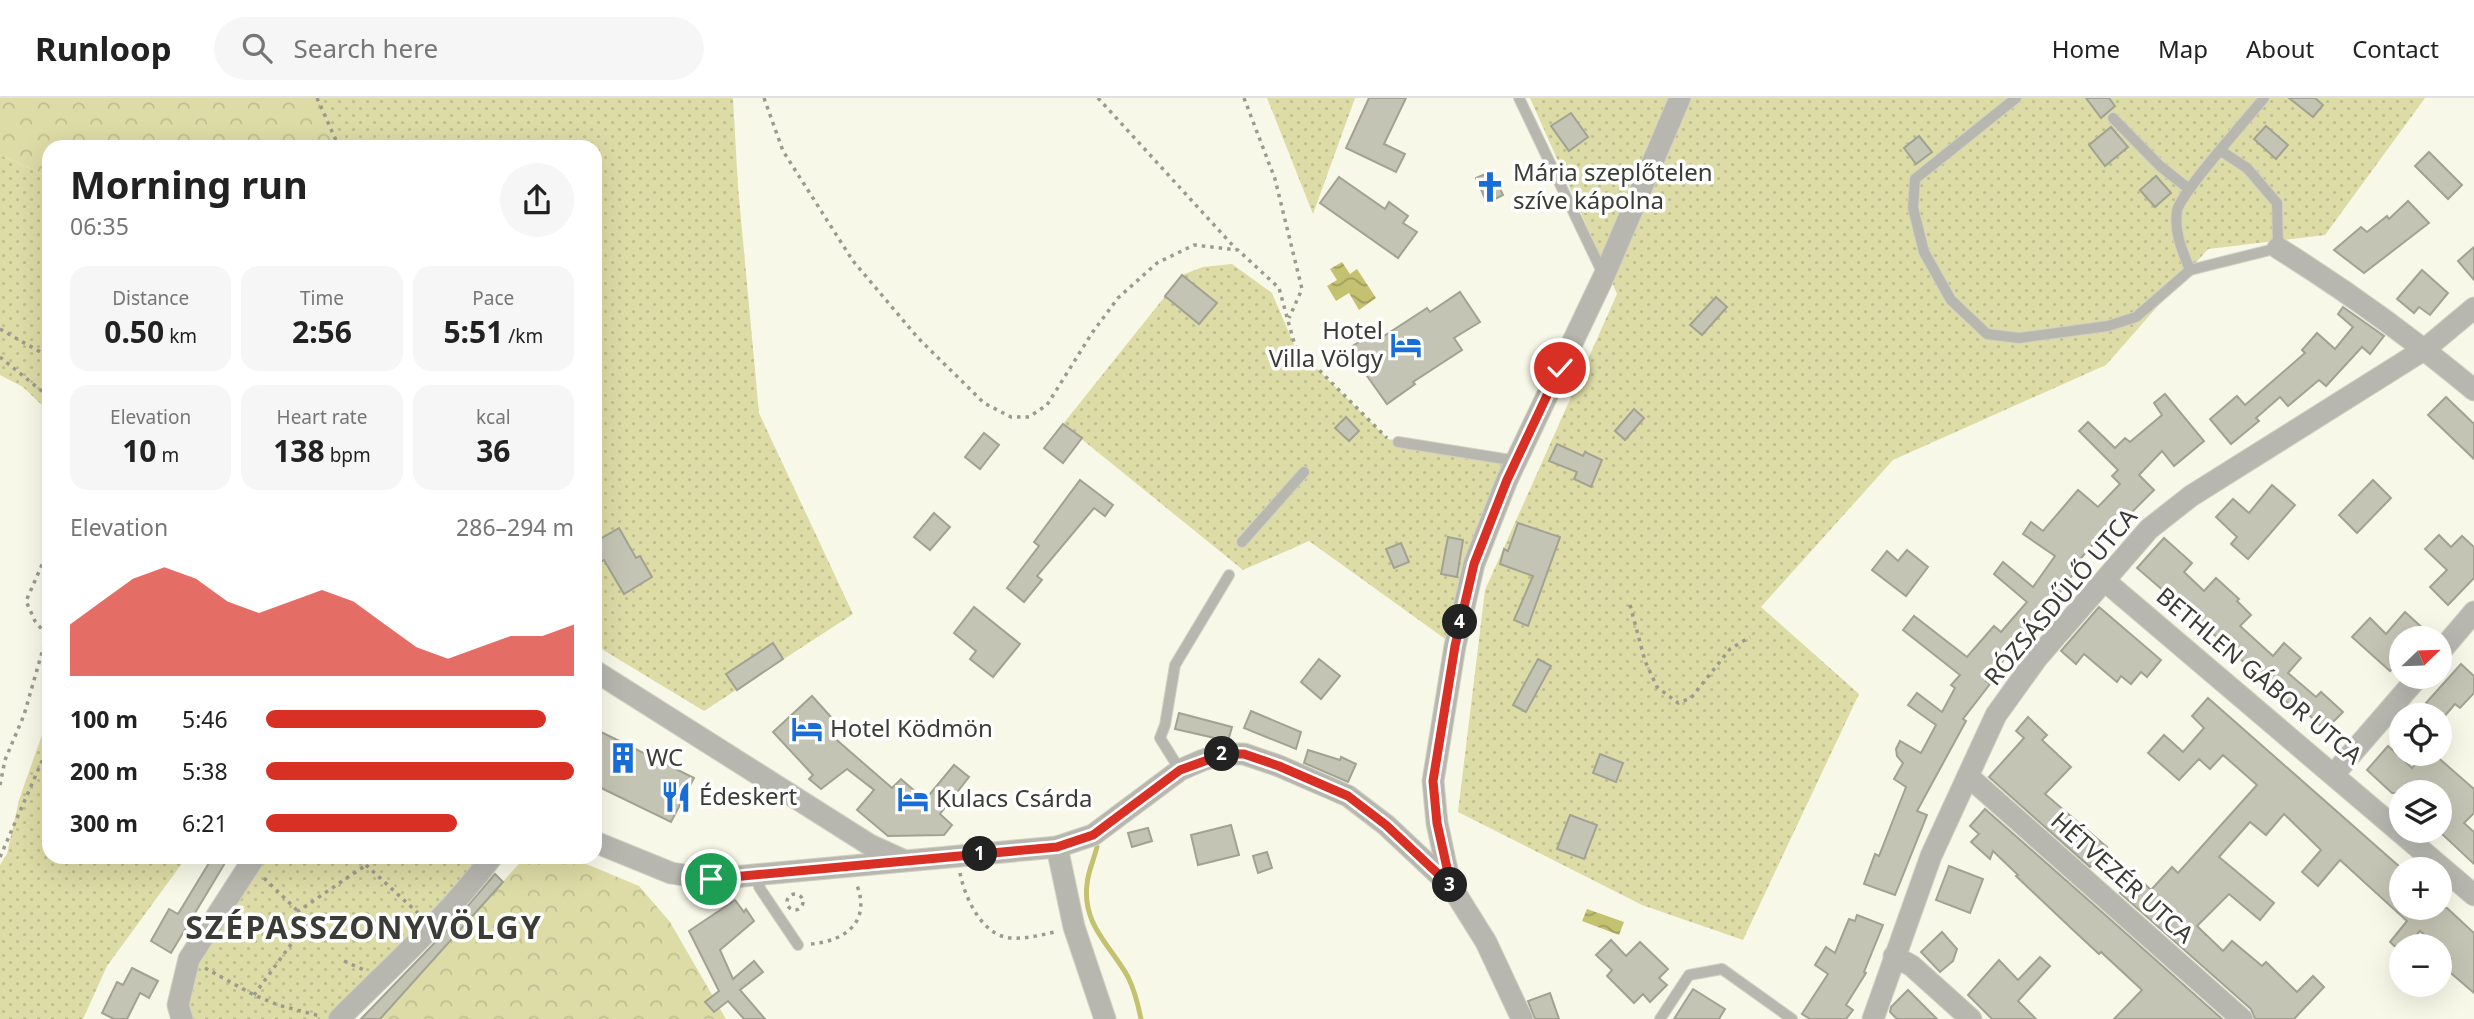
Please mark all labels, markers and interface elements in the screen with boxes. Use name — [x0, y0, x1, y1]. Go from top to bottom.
search box — [214, 17, 704, 80]
text: Runloop — [35, 26, 172, 71]
icon: search — [238, 29, 276, 67]
text: Search here — [294, 30, 438, 66]
text: Home — [2052, 32, 2120, 65]
text: Map — [2158, 32, 2208, 65]
text: About — [2246, 32, 2314, 65]
text: Contact — [2352, 32, 2439, 65]
place label: Mária szeplőtelen szíve kápolna — [1513, 155, 1713, 216]
text: Morning run — [70, 158, 308, 210]
button: share — [500, 163, 574, 237]
church icon: Mária szeplőtelen szíve kápolna — [1473, 170, 1507, 204]
text: 06:35 — [70, 210, 129, 242]
text: Distance — [112, 285, 189, 311]
text: Time — [300, 285, 344, 311]
text: Pace — [472, 285, 514, 311]
text: 0.50 — [104, 311, 164, 352]
text: 2:56 — [292, 311, 352, 352]
text: 5:51 — [443, 311, 503, 352]
place label: Hotel Villa Völgy — [1269, 313, 1384, 374]
text: km — [164, 323, 197, 349]
text: /km — [503, 323, 543, 349]
hotel icon: Hotel Villa Völgy — [1389, 328, 1423, 362]
pin — [1530, 338, 1590, 398]
icon: check — [1541, 349, 1579, 387]
text: Elevation — [110, 404, 191, 430]
text: Heart rate — [277, 404, 367, 430]
text: kcal — [476, 404, 511, 430]
text: 10 — [122, 430, 156, 471]
text: 138 — [273, 430, 325, 471]
text: 36 — [476, 430, 510, 471]
text: m — [156, 442, 179, 468]
text: bpm — [325, 442, 371, 468]
street label: RÓZSÁSDŰLŐ UTCA — [1976, 500, 2144, 692]
text: Elevation — [70, 511, 168, 543]
text: 286–294 m — [456, 511, 574, 543]
street label: BETHLEN GÁBOR UTCA — [2150, 579, 2371, 771]
pin: 4 — [1442, 604, 1478, 640]
text: 4 — [1454, 608, 1465, 634]
north arrow — [2389, 626, 2452, 690]
map controls — [2389, 626, 2452, 997]
text: 100 m — [70, 703, 138, 735]
text: 5:46 — [182, 703, 228, 735]
button: locate — [2389, 703, 2452, 766]
place label: Hotel Ködmön — [830, 711, 993, 744]
hotel icon: Hotel Ködmön — [790, 712, 824, 746]
pin: 2 — [1204, 736, 1240, 772]
place label: WC — [646, 740, 683, 773]
text: 2 — [1216, 740, 1227, 766]
building icon: WC — [606, 741, 640, 775]
text: 200 m — [70, 755, 138, 787]
text: 5:38 — [182, 755, 228, 787]
place label: Édeskert — [699, 779, 797, 812]
restaurant icon: Édeskert — [659, 780, 693, 814]
button: layers — [2389, 780, 2452, 843]
place label: Kulacs Csárda — [936, 781, 1092, 814]
hotel icon: Kulacs Csárda — [896, 782, 930, 816]
street label: HÉTVEZÉR UTCA — [2045, 804, 2202, 950]
text: 300 m — [70, 807, 138, 839]
text: 6:21 — [182, 807, 228, 839]
pin: 1 — [962, 836, 998, 872]
text: 1 — [974, 840, 985, 866]
pin — [681, 849, 741, 909]
button: + — [2389, 857, 2452, 920]
icon: arrive — [692, 860, 730, 898]
pin: 3 — [1432, 868, 1468, 902]
text: 3 — [1444, 871, 1455, 897]
district label: SZÉPASSZONYVÖLGY — [185, 905, 543, 948]
button: − — [2389, 934, 2452, 997]

